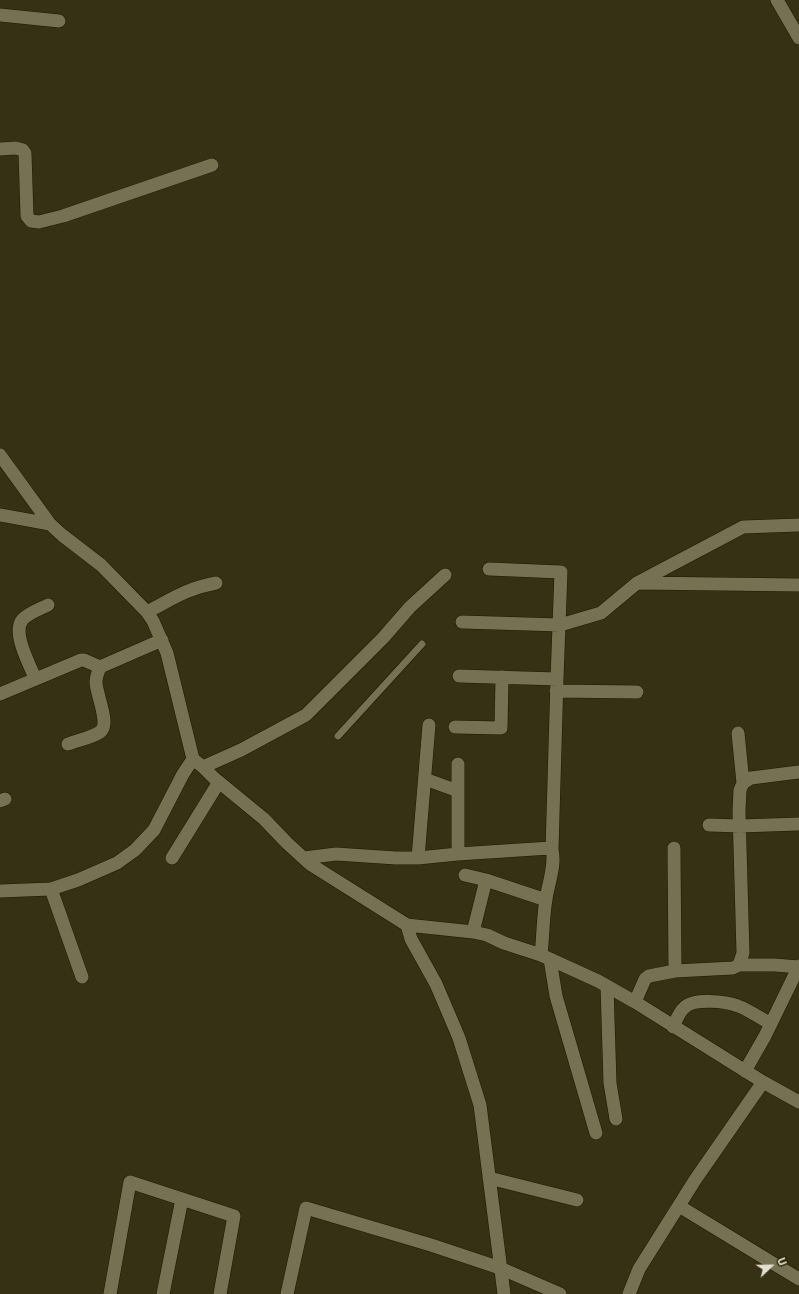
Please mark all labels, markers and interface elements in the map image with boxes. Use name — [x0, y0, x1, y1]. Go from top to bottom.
north arrow — [751, 1246, 791, 1286]
text: U — [775, 1255, 790, 1267]

